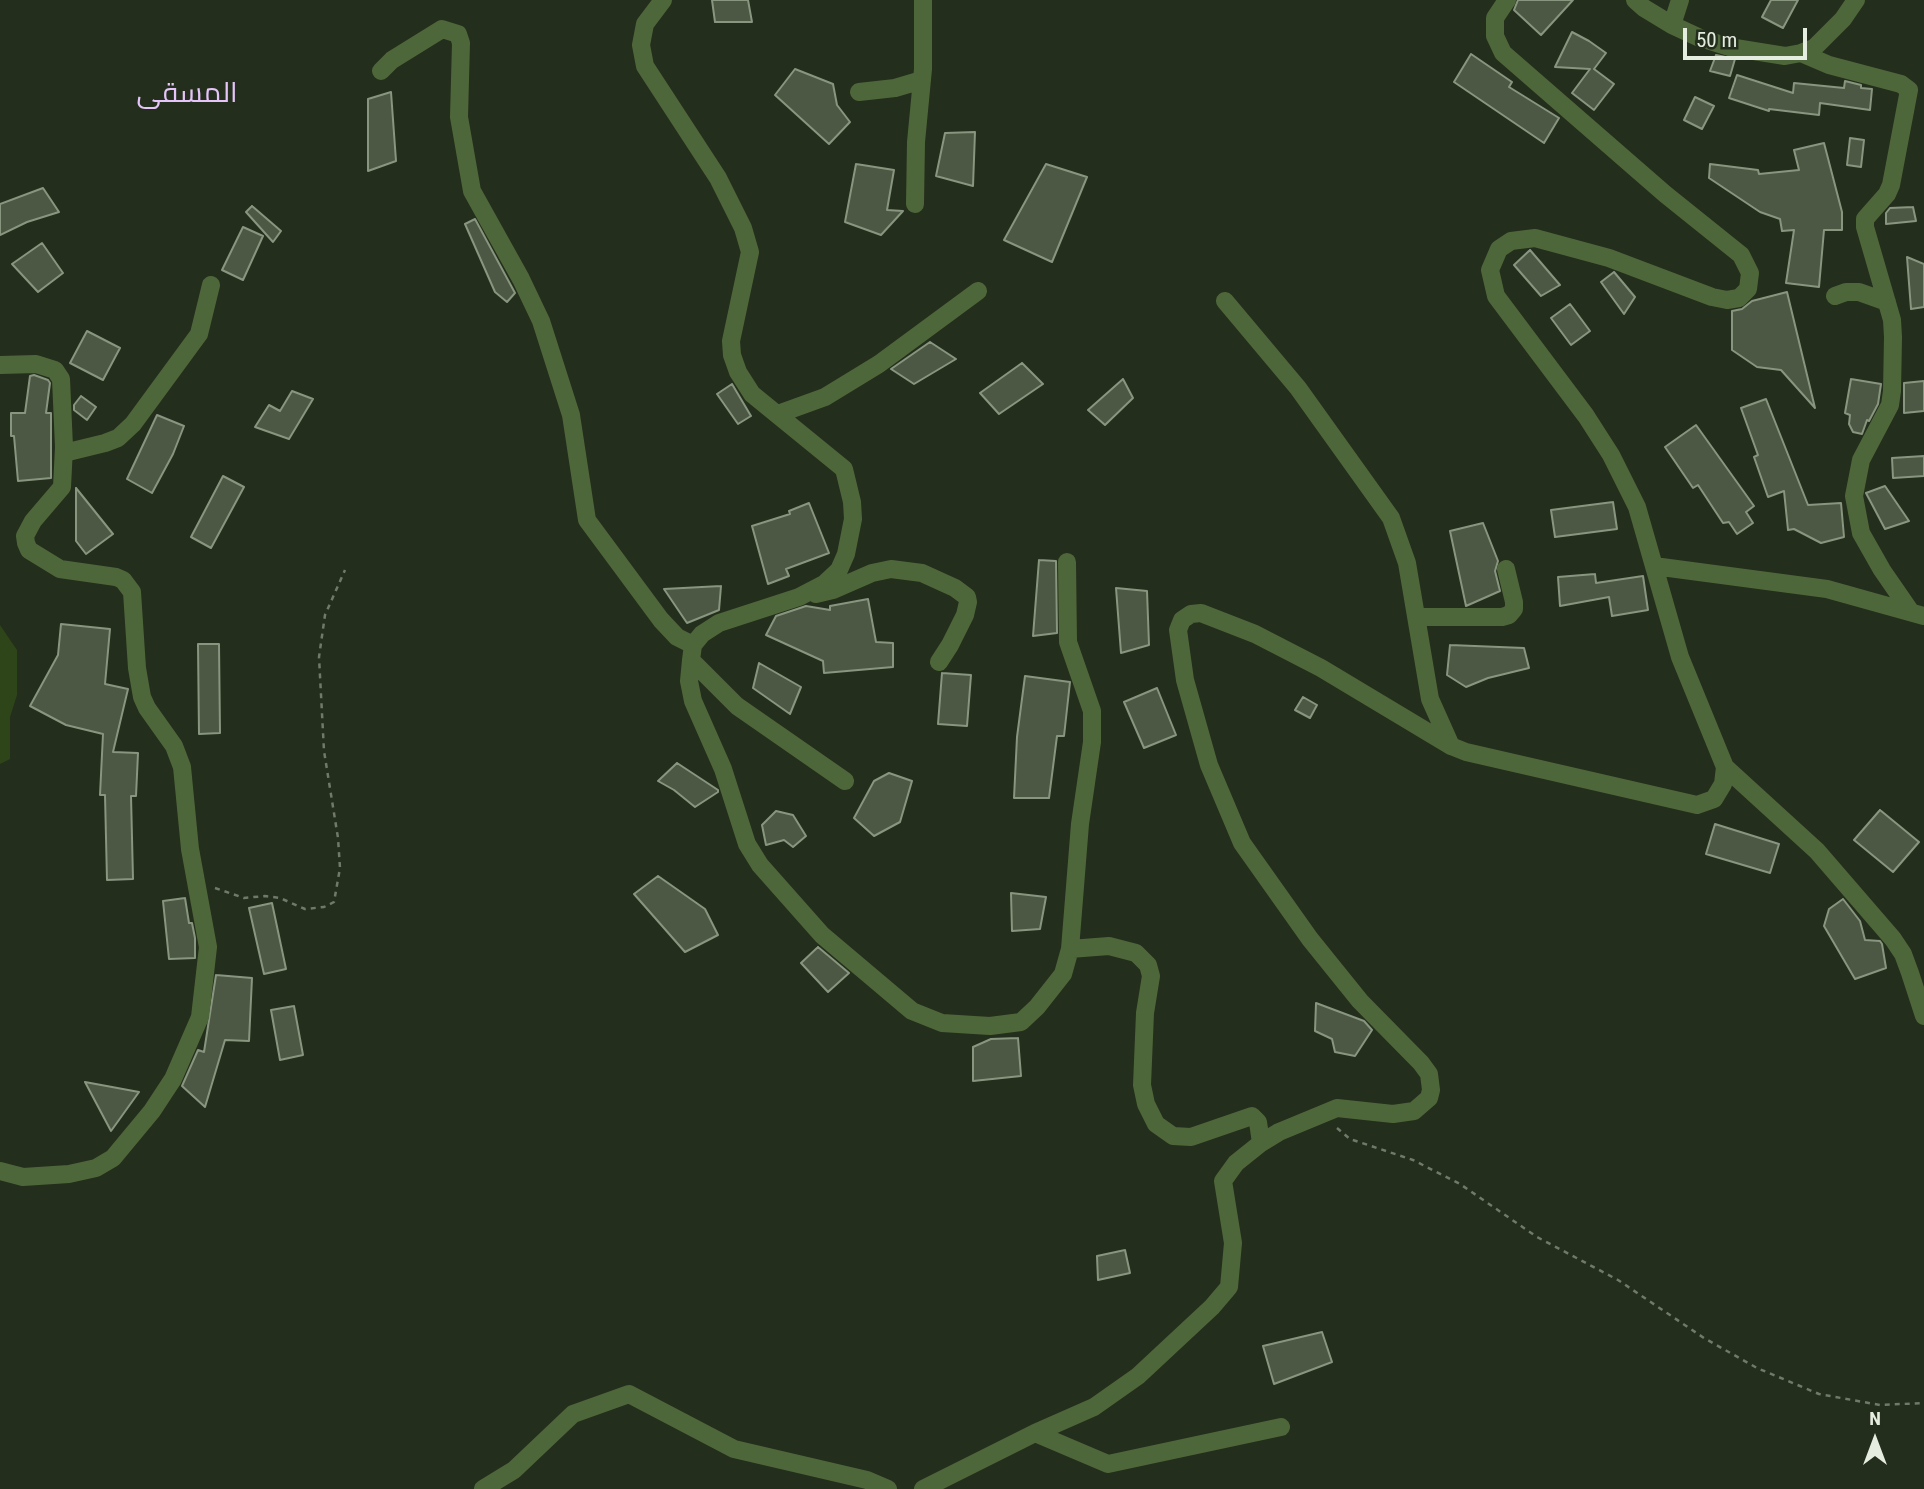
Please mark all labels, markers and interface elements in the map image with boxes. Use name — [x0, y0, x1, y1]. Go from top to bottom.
scale bar — [1686, 14, 1810, 58]
text: 50 m — [1696, 28, 1737, 52]
district label: المسقى — [137, 78, 237, 112]
north arrow — [1840, 1405, 1910, 1475]
text: N — [1869, 1407, 1881, 1430]

